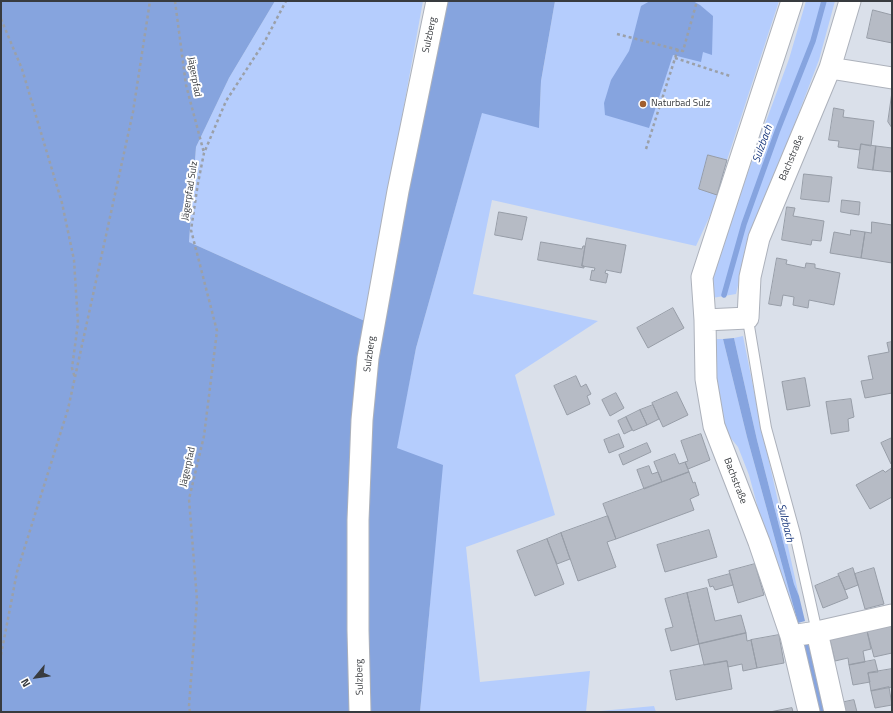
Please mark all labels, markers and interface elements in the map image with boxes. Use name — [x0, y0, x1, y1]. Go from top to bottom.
street label: Sulzberg — [420, 16, 440, 54]
street label: Jägerpfad — [185, 56, 203, 98]
place label: Naturbad Sulz — [651, 98, 710, 110]
marker: Naturbad Sulz — [638, 99, 648, 109]
water label: Sulzbach — [750, 123, 776, 165]
street label: Bachstraße — [777, 133, 807, 183]
street label: Jägerpfad Sulz — [179, 160, 201, 222]
street label: Sulzberg — [362, 335, 378, 373]
street label: Jägerpfad — [178, 446, 198, 488]
street label: Bachstraße — [721, 456, 749, 506]
water label: Sulzbach — [774, 503, 796, 543]
north arrow — [16, 657, 56, 697]
street label: Sulzberg — [354, 659, 366, 695]
text: N — [17, 676, 34, 690]

